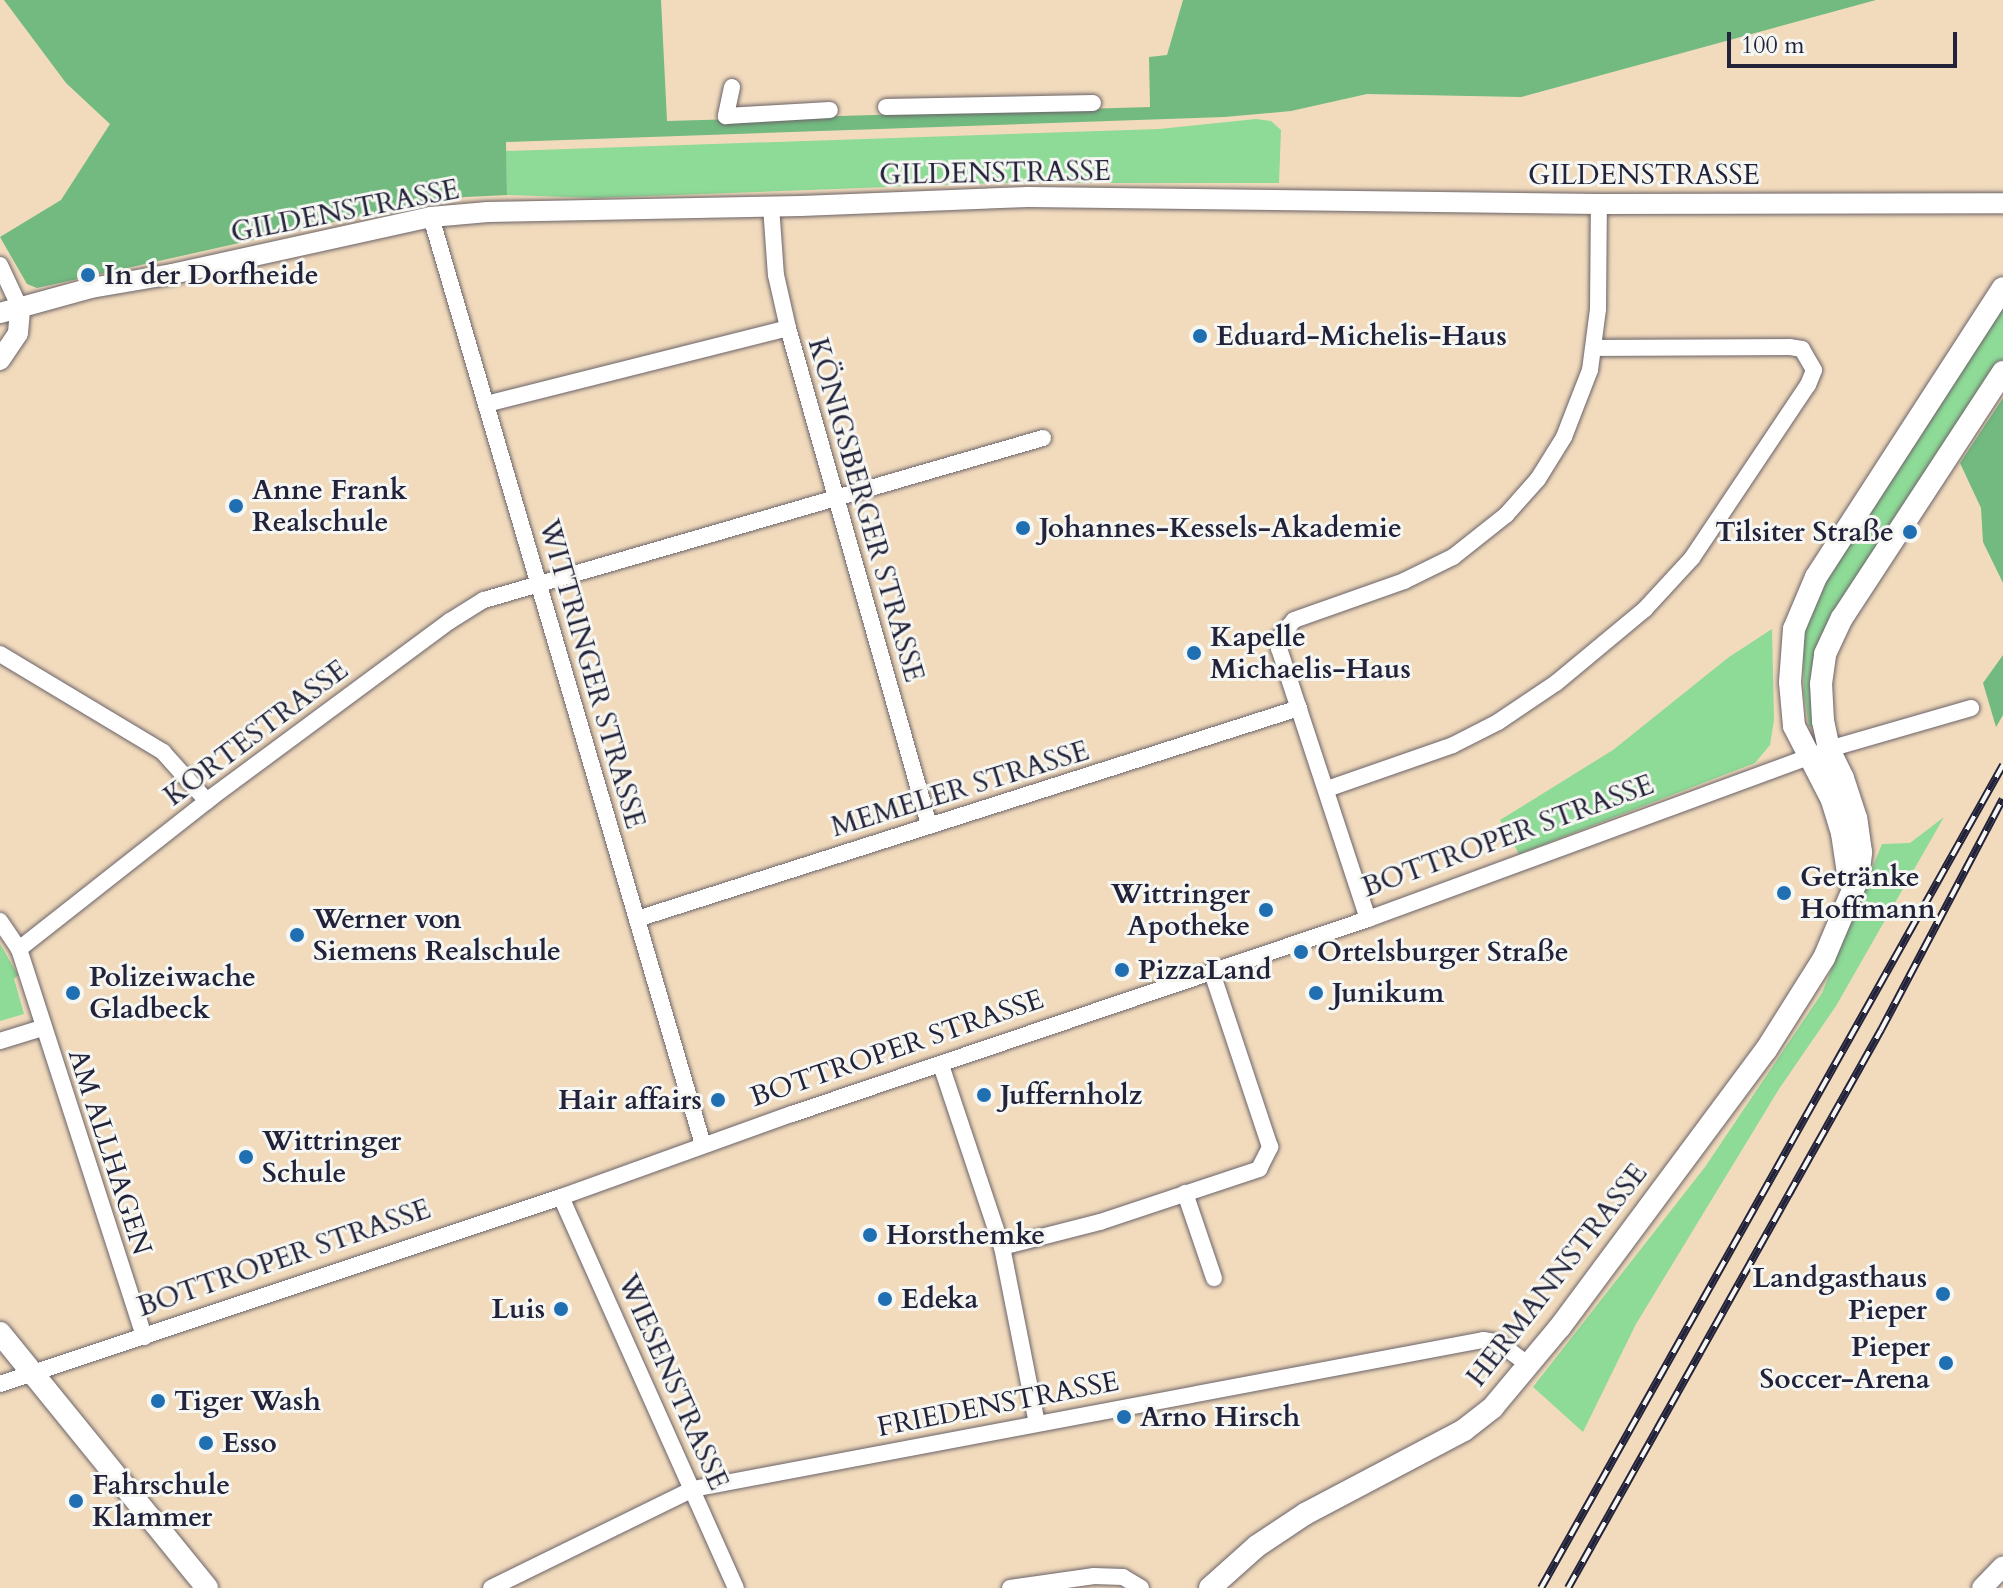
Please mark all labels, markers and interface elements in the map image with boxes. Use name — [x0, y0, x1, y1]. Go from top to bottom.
scale bar — [1731, 16, 1961, 66]
text: 100 m — [1741, 29, 1805, 62]
street label: GILDENSTRASSE — [879, 154, 1111, 192]
street label: GILDENSTRASSE — [1528, 158, 1760, 192]
street label: GILDENSTRASSE — [228, 172, 462, 250]
place label: In der Dorfheide — [104, 258, 319, 292]
marker: In der Dorfheide — [79, 266, 97, 284]
place label: Eduard-Michelis-Haus — [1216, 319, 1507, 353]
marker: Eduard-Michelis-Haus — [1191, 327, 1209, 345]
street label: KÖNIGSBERGER STRASSE — [801, 334, 931, 686]
place label: Anne Frank Realschule — [252, 473, 407, 539]
marker: Anne Frank Realschule — [227, 497, 245, 515]
place label: Johannes-Kessels-Akademie — [1039, 511, 1402, 545]
place label: Tilsiter Straße — [1715, 515, 1894, 549]
street label: WITTRINGER STRASSE — [532, 516, 652, 832]
marker: Johannes-Kessels-Akademie — [1014, 519, 1032, 537]
marker: Tilsiter Straße — [1901, 523, 1919, 541]
place label: Kapelle Michaelis-Haus — [1210, 620, 1411, 686]
marker: Kapelle Michaelis-Haus — [1185, 644, 1203, 662]
street label: KORTESTRASSE — [157, 653, 355, 813]
street label: MEMELER STRASSE — [827, 734, 1093, 844]
street label: BOTTROPER STRASSE — [1358, 768, 1658, 904]
place label: Getränke Hoffmann — [1800, 860, 1936, 926]
place label: Wittringer Apotheke — [1111, 877, 1250, 943]
marker: Getränke Hoffmann — [1775, 884, 1793, 902]
marker: Wittringer Apotheke — [1257, 901, 1275, 919]
place label: Werner von Siemens Realschule — [313, 902, 561, 968]
marker: Werner von Siemens Realschule — [288, 926, 306, 944]
place label: Ortelsburger Straße — [1317, 935, 1569, 969]
marker: Ortelsburger Straße — [1292, 943, 1310, 961]
place label: PizzaLand — [1138, 953, 1272, 987]
place label: Polizeiwache Gladbeck — [89, 960, 256, 1026]
marker: PizzaLand — [1113, 961, 1131, 979]
place label: Junikum — [1332, 976, 1444, 1010]
street label: BOTTROPER STRASSE — [746, 982, 1048, 1114]
marker: Polizeiwache Gladbeck — [64, 984, 82, 1002]
marker: Junikum — [1307, 984, 1325, 1002]
street label: AM ALLHAGEN — [61, 1045, 159, 1259]
place label: Juffernholz — [1000, 1078, 1142, 1112]
place label: Hair affairs — [558, 1083, 702, 1117]
marker: Juffernholz — [975, 1086, 993, 1104]
marker: Hair affairs — [709, 1091, 727, 1109]
place label: Wittringer Schule — [262, 1124, 401, 1190]
marker: Wittringer Schule — [237, 1148, 255, 1166]
street label: HERMANNSTRASSE — [1460, 1157, 1654, 1393]
street label: BOTTROPER STRASSE — [133, 1192, 435, 1324]
place label: Horsthemke — [886, 1218, 1045, 1252]
marker: Horsthemke — [861, 1226, 879, 1244]
place label: Landgasthaus Pieper — [1752, 1261, 1927, 1327]
street label: WIESENSTRASSE — [610, 1269, 736, 1495]
place label: Edeka — [901, 1282, 978, 1316]
marker: Landgasthaus Pieper — [1934, 1285, 1952, 1303]
marker: Edeka — [876, 1290, 894, 1308]
place label: Luis — [492, 1292, 545, 1326]
marker: Luis — [552, 1300, 570, 1318]
place label: Pieper Soccer-Arena — [1759, 1330, 1930, 1396]
marker: Pieper Soccer-Arena — [1937, 1354, 1955, 1372]
street label: FRIEDENSTRASSE — [874, 1364, 1122, 1444]
place label: Tiger Wash — [174, 1384, 321, 1418]
marker: Tiger Wash — [149, 1392, 167, 1410]
place label: Arno Hirsch — [1140, 1400, 1300, 1434]
marker: Arno Hirsch — [1115, 1408, 1133, 1426]
place label: Esso — [222, 1426, 277, 1460]
marker: Esso — [197, 1434, 215, 1452]
place label: Fahrschule Klammer — [92, 1468, 230, 1534]
marker: Fahrschule Klammer — [67, 1492, 85, 1510]

